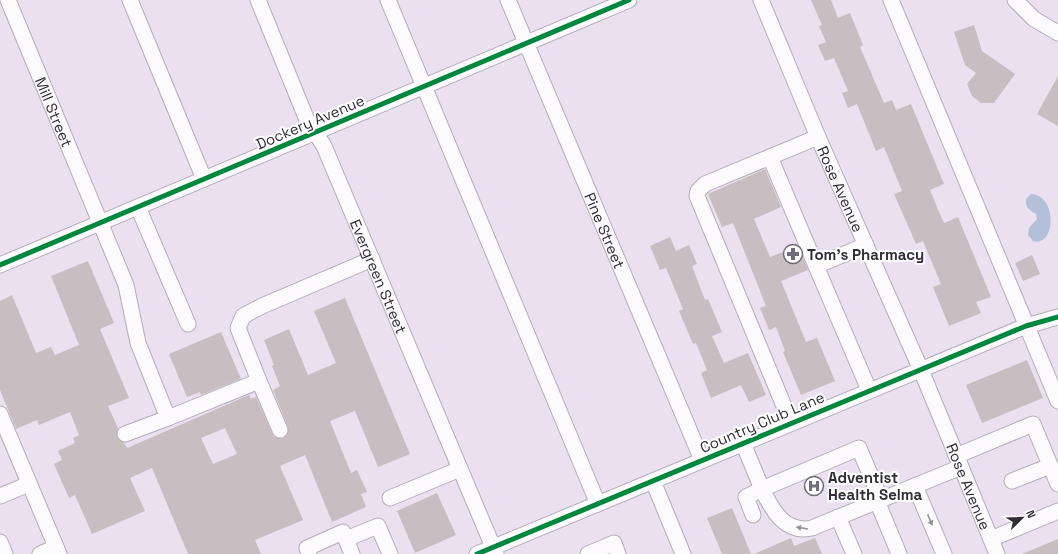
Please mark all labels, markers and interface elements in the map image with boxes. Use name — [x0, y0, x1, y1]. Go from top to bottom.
street label: Mill Street — [31, 74, 77, 150]
street label: Dockery Avenue — [253, 91, 367, 153]
street label: Rose Avenue — [814, 143, 868, 235]
street label: Pine Street — [581, 190, 630, 271]
street label: Evergreen Street — [346, 216, 411, 336]
pharmacy icon: Tom's Pharmacy — [782, 243, 804, 265]
place label: Tom's Pharmacy — [807, 245, 924, 264]
street label: Country Club Lane — [697, 387, 827, 457]
street label: Rose Avenue — [943, 440, 995, 533]
place label: Adventist Health Selma — [828, 468, 923, 504]
hospital icon: Adventist Health Selma — [803, 475, 825, 497]
north arrow — [1002, 498, 1042, 538]
text: N — [1023, 508, 1039, 520]
one-way arrow — [927, 514, 933, 526]
one-way arrow — [795, 525, 808, 531]

